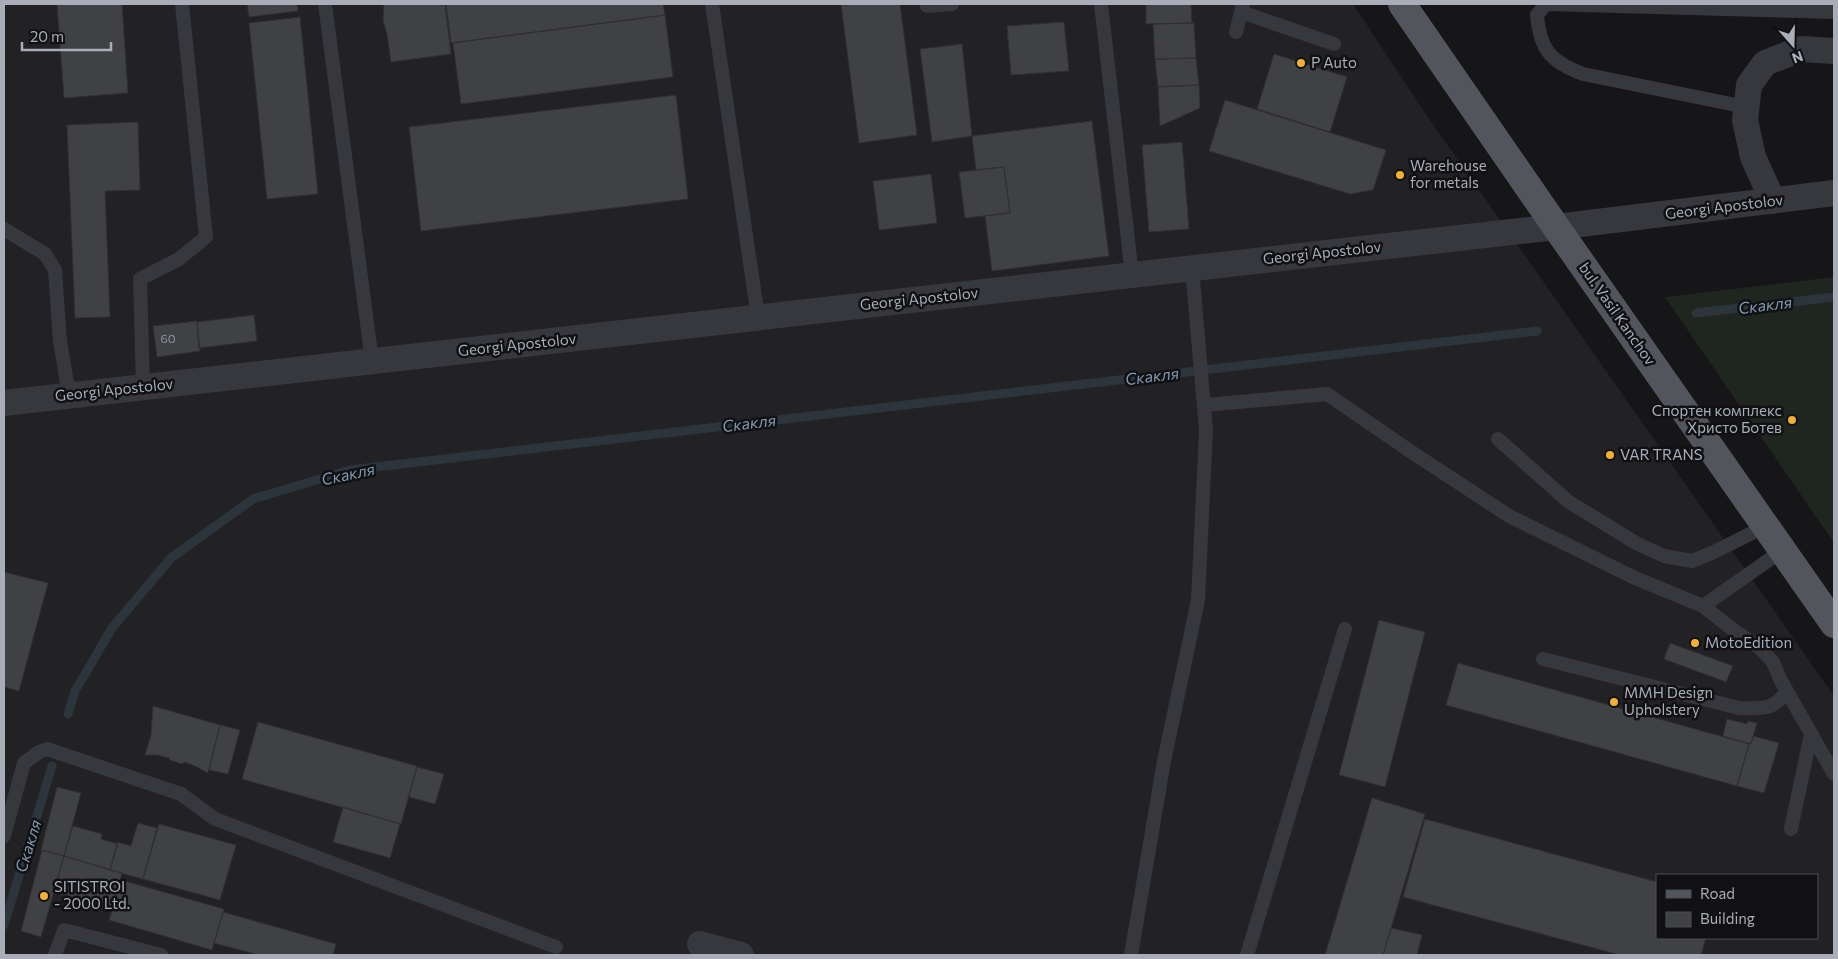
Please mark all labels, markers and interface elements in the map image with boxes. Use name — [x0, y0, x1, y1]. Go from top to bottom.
scale bar — [22, 20, 111, 52]
north arrow — [1768, 20, 1818, 70]
text: 20 m — [30, 27, 64, 45]
text: N — [1790, 48, 1805, 67]
place label: P Auto — [1311, 53, 1357, 71]
marker: P Auto — [1295, 57, 1307, 69]
place label: Warehouse for metals — [1410, 156, 1487, 191]
marker: Warehouse for metals — [1394, 169, 1406, 181]
street label: Georgi Apostolov — [1664, 190, 1784, 222]
street label: Georgi Apostolov — [1262, 237, 1382, 267]
street label: bul. Vasil Kanchov — [1576, 259, 1660, 368]
street label: Georgi Apostolov — [859, 283, 979, 313]
water label: Скакля — [1737, 292, 1793, 317]
street label: Georgi Apostolov — [457, 329, 577, 359]
house number: 60 — [160, 331, 176, 345]
water label: Скакля — [1124, 363, 1180, 388]
street label: Georgi Apostolov — [54, 374, 174, 404]
place label: Спортен комплекс Христо Ботев — [1652, 401, 1782, 436]
water label: Скакля — [721, 410, 777, 435]
marker: Спортен комплекс Христо Ботев — [1786, 414, 1798, 426]
place label: VAR TRANS — [1620, 445, 1703, 463]
marker: VAR TRANS — [1604, 449, 1616, 461]
water label: Скакля — [320, 459, 376, 488]
place label: MotoEdition — [1705, 633, 1792, 651]
marker: MotoEdition — [1689, 637, 1701, 649]
place label: MMH Design Upholstery — [1624, 683, 1713, 718]
marker: MMH Design Upholstery — [1608, 696, 1620, 708]
water label: Скакля — [11, 817, 44, 874]
legend — [1656, 874, 1818, 939]
place label: SITISTROI - 2000 Ltd. — [54, 877, 130, 912]
text: Road — [1700, 884, 1735, 902]
marker: SITISTROI - 2000 Ltd. — [38, 890, 50, 902]
text: Building — [1700, 909, 1755, 927]

